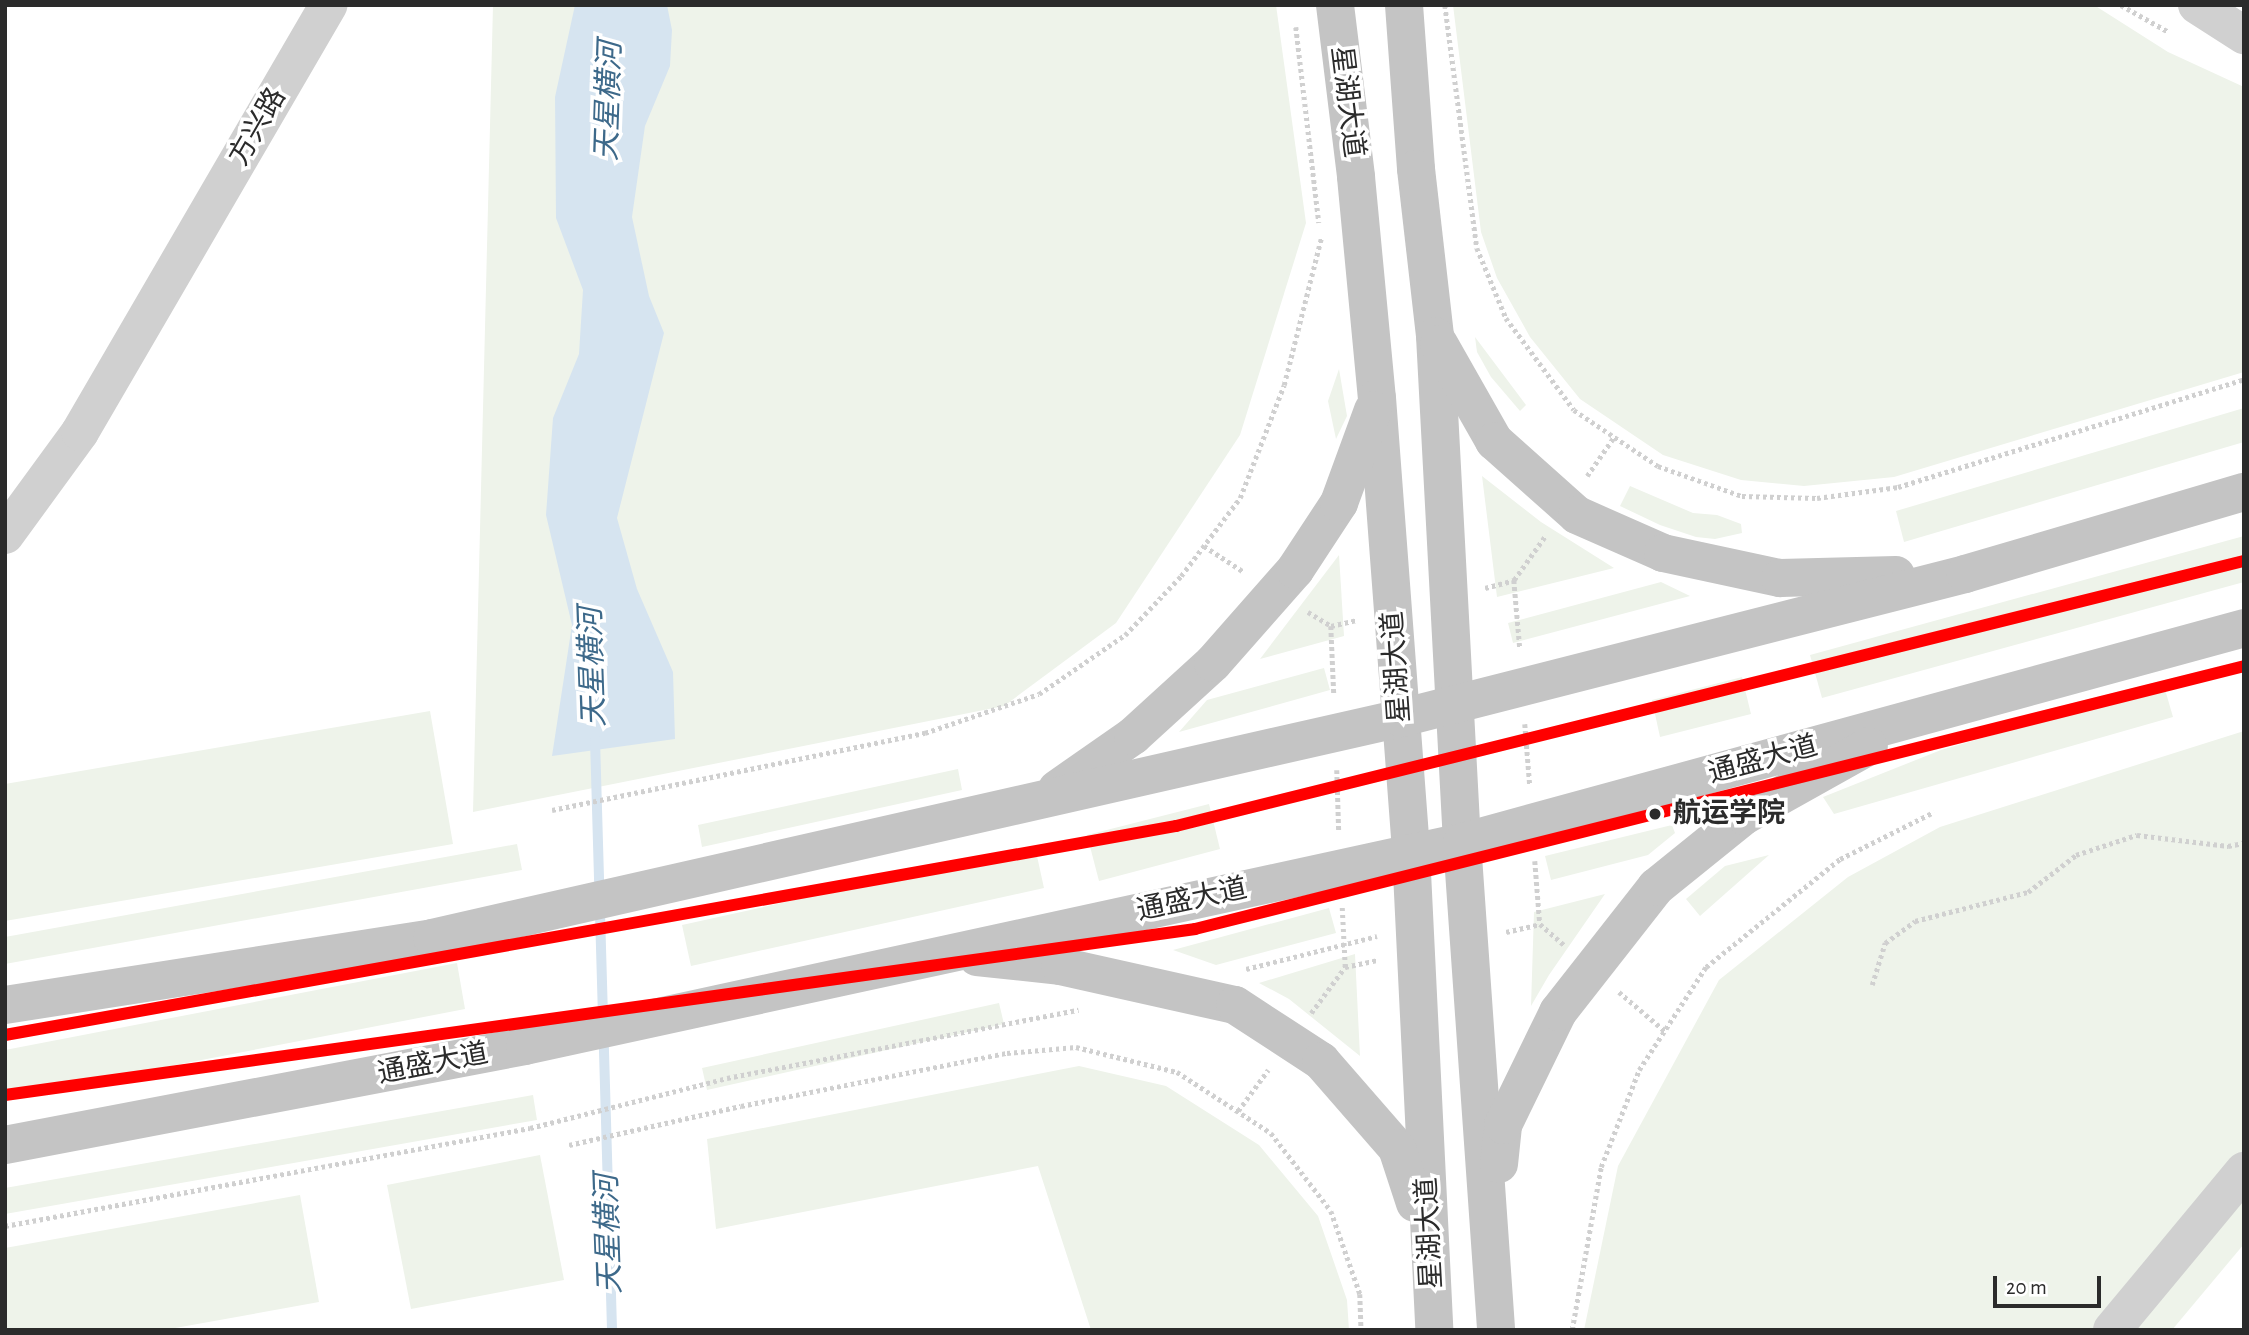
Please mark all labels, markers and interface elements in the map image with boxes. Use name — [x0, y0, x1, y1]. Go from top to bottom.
water label: 天星横河 — [589, 40, 629, 162]
street label: 星湖大道 — [1324, 44, 1370, 160]
street label: 方兴路 — [222, 82, 294, 172]
water label: 天星横河 — [573, 606, 613, 728]
street label: 星湖大道 — [1376, 610, 1418, 724]
street label: 通盛大道 — [1705, 729, 1821, 791]
place label: 航运学院 — [1673, 797, 1785, 831]
marker: 航运学院 — [1643, 802, 1667, 826]
street label: 通盛大道 — [1134, 872, 1250, 928]
street label: 通盛大道 — [375, 1037, 491, 1091]
water label: 天星横河 — [589, 1173, 629, 1295]
street label: 星湖大道 — [1410, 1176, 1450, 1290]
scale bar — [1997, 1262, 2106, 1306]
text: 20 m — [2006, 1277, 2047, 1298]

